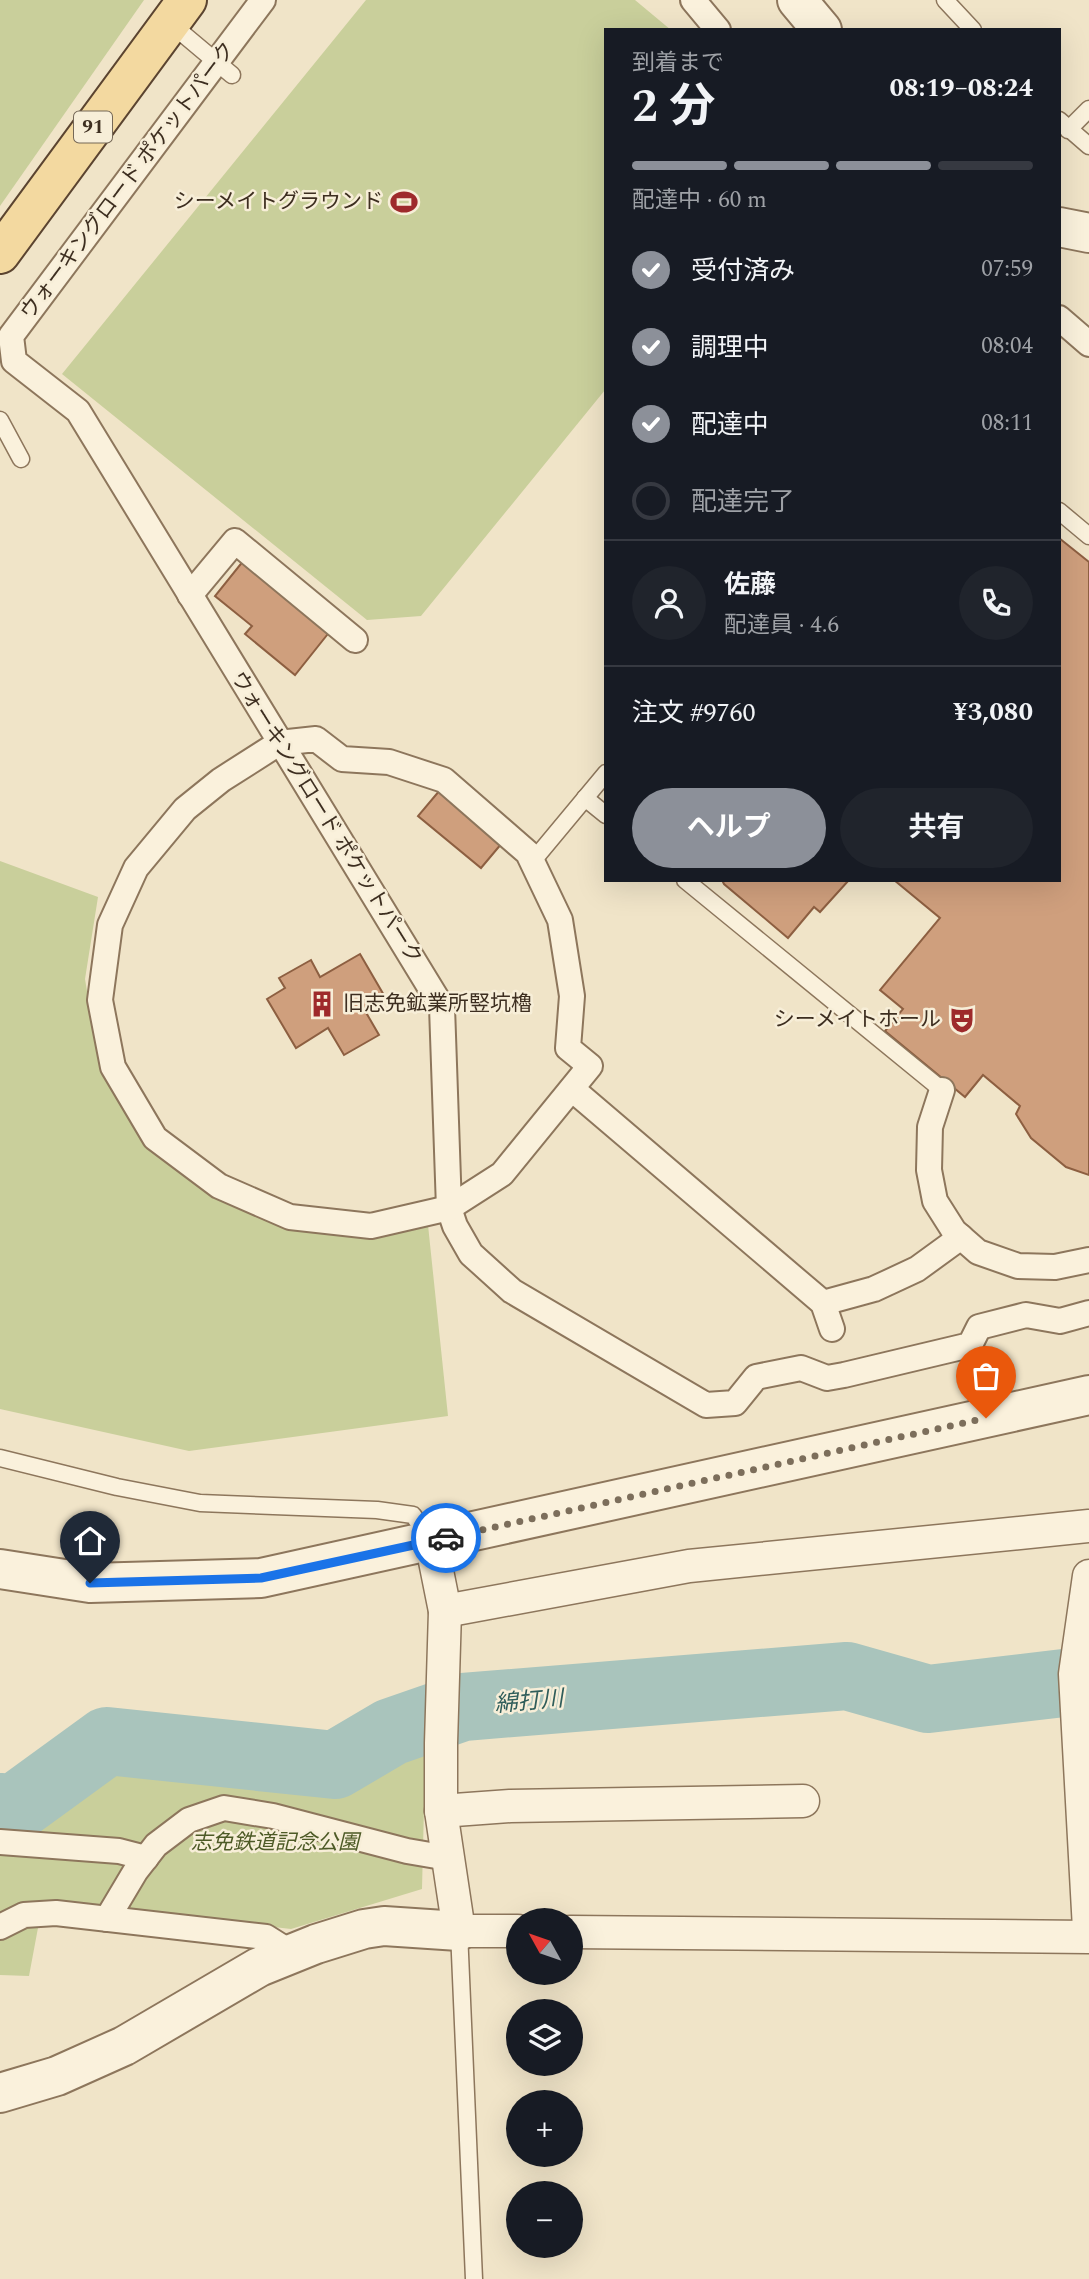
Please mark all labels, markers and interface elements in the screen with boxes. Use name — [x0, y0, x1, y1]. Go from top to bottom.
street label: ウォーキングロード ポケットパーク — [13, 35, 243, 327]
text: 到着まで — [632, 46, 724, 81]
text: 08:19–08:24 — [889, 68, 1033, 108]
text: 2 分 — [632, 72, 715, 142]
road number: 91 — [74, 111, 112, 142]
text: 配達中 · 60 m — [632, 183, 767, 218]
place label: シーメイトグラウンド — [174, 186, 383, 218]
sports icon: シーメイトグラウンド — [389, 187, 419, 217]
icon: check — [632, 251, 670, 289]
text: 受付済み — [691, 251, 795, 291]
text: 07:59 — [981, 252, 1033, 287]
icon: check — [632, 328, 670, 366]
text: 調理中 — [691, 328, 769, 368]
text: 08:04 — [981, 329, 1033, 364]
icon: check — [632, 405, 670, 443]
text: 配達中 — [691, 405, 769, 445]
text: 08:11 — [981, 406, 1033, 441]
text: 配達完了 — [691, 482, 795, 522]
text: 佐藤 — [724, 565, 776, 605]
button: person — [632, 566, 706, 640]
button: phone — [959, 566, 1033, 640]
text: 配達員 · 4.6 — [724, 608, 839, 643]
street label: ウォーキングロード ポケットパーク — [222, 665, 430, 971]
text: ¥3,080 — [953, 692, 1033, 732]
text: 注文 #9760 — [632, 693, 756, 733]
button: ヘルプ — [632, 788, 826, 868]
button: 共有 — [840, 788, 1033, 868]
place label: 旧志免鉱業所竪坑櫓 — [343, 988, 532, 1020]
building icon: 旧志免鉱業所竪坑櫓 — [307, 989, 337, 1019]
place label: シーメイトホール — [774, 1004, 941, 1036]
theatre icon: シーメイトホール — [947, 1005, 977, 1035]
pin — [956, 1346, 1016, 1418]
icon: bag — [967, 1357, 1005, 1395]
courier — [411, 1503, 481, 1573]
pin — [60, 1511, 120, 1583]
icon: car — [427, 1519, 465, 1557]
icon: home — [71, 1522, 109, 1560]
water label: 綿打川 — [493, 1681, 568, 1722]
park label: 志免鉄道記念公園 — [191, 1827, 362, 1859]
north arrow — [506, 1908, 583, 1984]
map controls — [506, 1908, 583, 2258]
button: layers — [506, 1999, 583, 2076]
button: + — [506, 2090, 583, 2167]
button: − — [506, 2181, 583, 2258]

